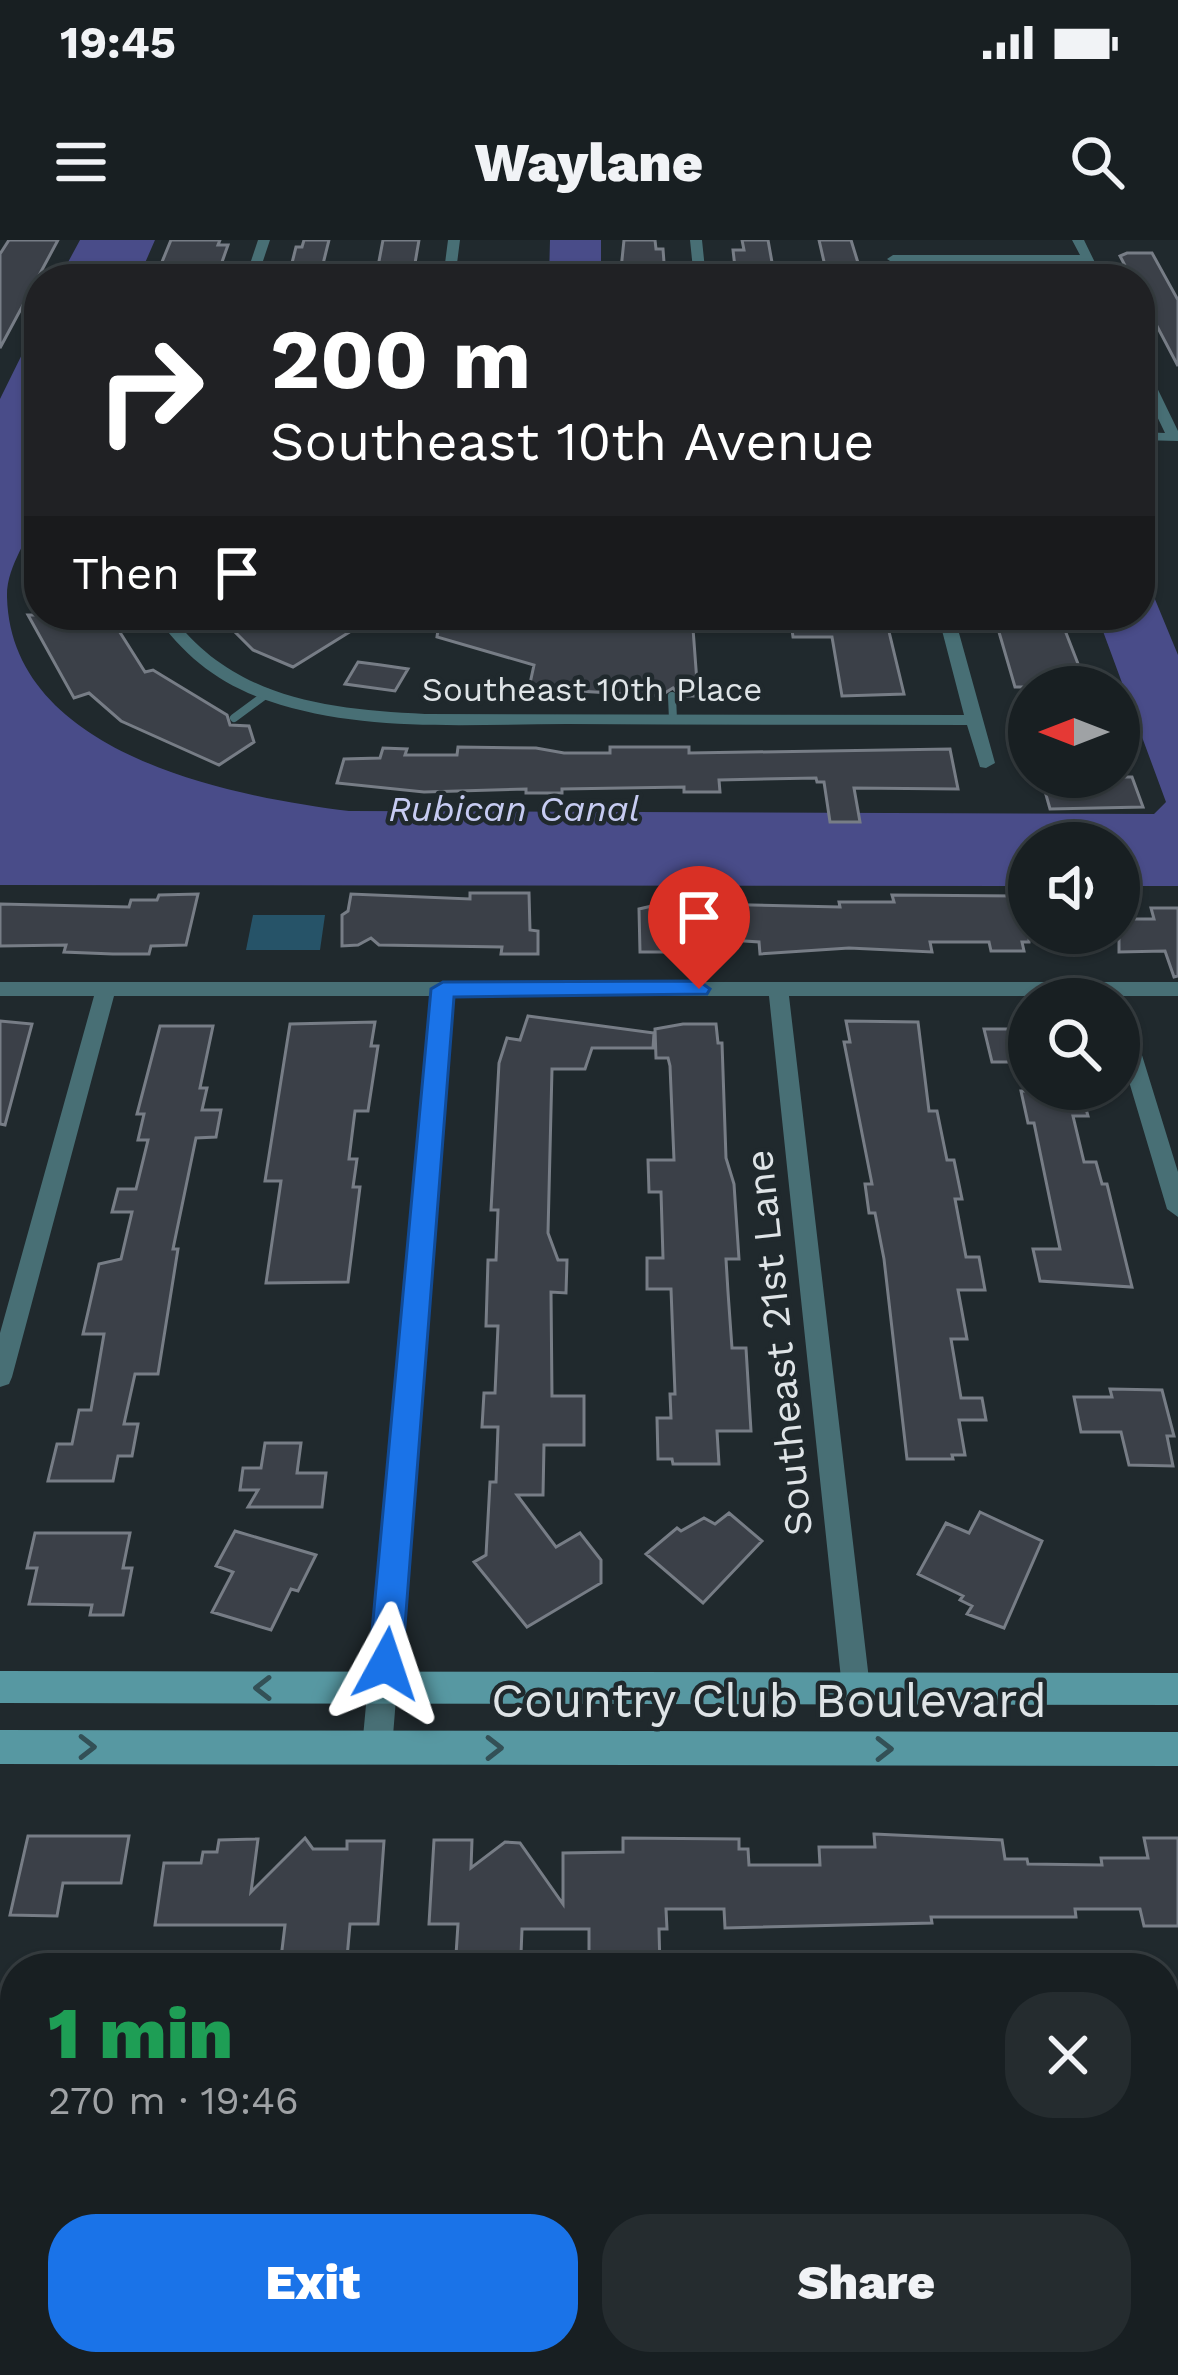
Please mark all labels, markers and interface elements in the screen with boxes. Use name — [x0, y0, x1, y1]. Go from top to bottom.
text: 19:45 — [60, 16, 176, 69]
icon: menu — [48, 129, 114, 195]
icon: search — [1064, 129, 1130, 195]
text: Waylane — [475, 131, 703, 194]
text: 200 m — [270, 310, 531, 408]
icon: right — [72, 312, 228, 468]
text: Southeast 10th Avenue — [270, 410, 874, 473]
icon: arrive — [204, 540, 270, 606]
text: Then — [72, 547, 180, 600]
north arrow — [1008, 666, 1140, 798]
map controls — [1008, 666, 1140, 1110]
street label: Southeast 10th Place — [422, 670, 762, 709]
water label: Rubican Canal — [388, 788, 640, 830]
button: sound — [1008, 822, 1140, 954]
pin — [648, 866, 750, 989]
icon: arrive — [666, 884, 732, 950]
button: search — [1008, 978, 1140, 1110]
street label: Southeast 21st Lane — [736, 1148, 821, 1538]
position arrow — [323, 1601, 449, 1727]
street label: Country Club Boulevard — [491, 1672, 1047, 1729]
one-way arrow — [253, 1675, 271, 1701]
one-way arrow — [79, 1734, 97, 1760]
one-way arrow — [486, 1735, 504, 1761]
one-way arrow — [876, 1736, 894, 1762]
text: 1 min — [48, 1991, 233, 2075]
button: close — [1005, 1992, 1131, 2118]
text: 270 m · 19:46 — [48, 2078, 299, 2123]
button: Exit — [48, 2214, 578, 2352]
button: Share — [602, 2214, 1131, 2352]

